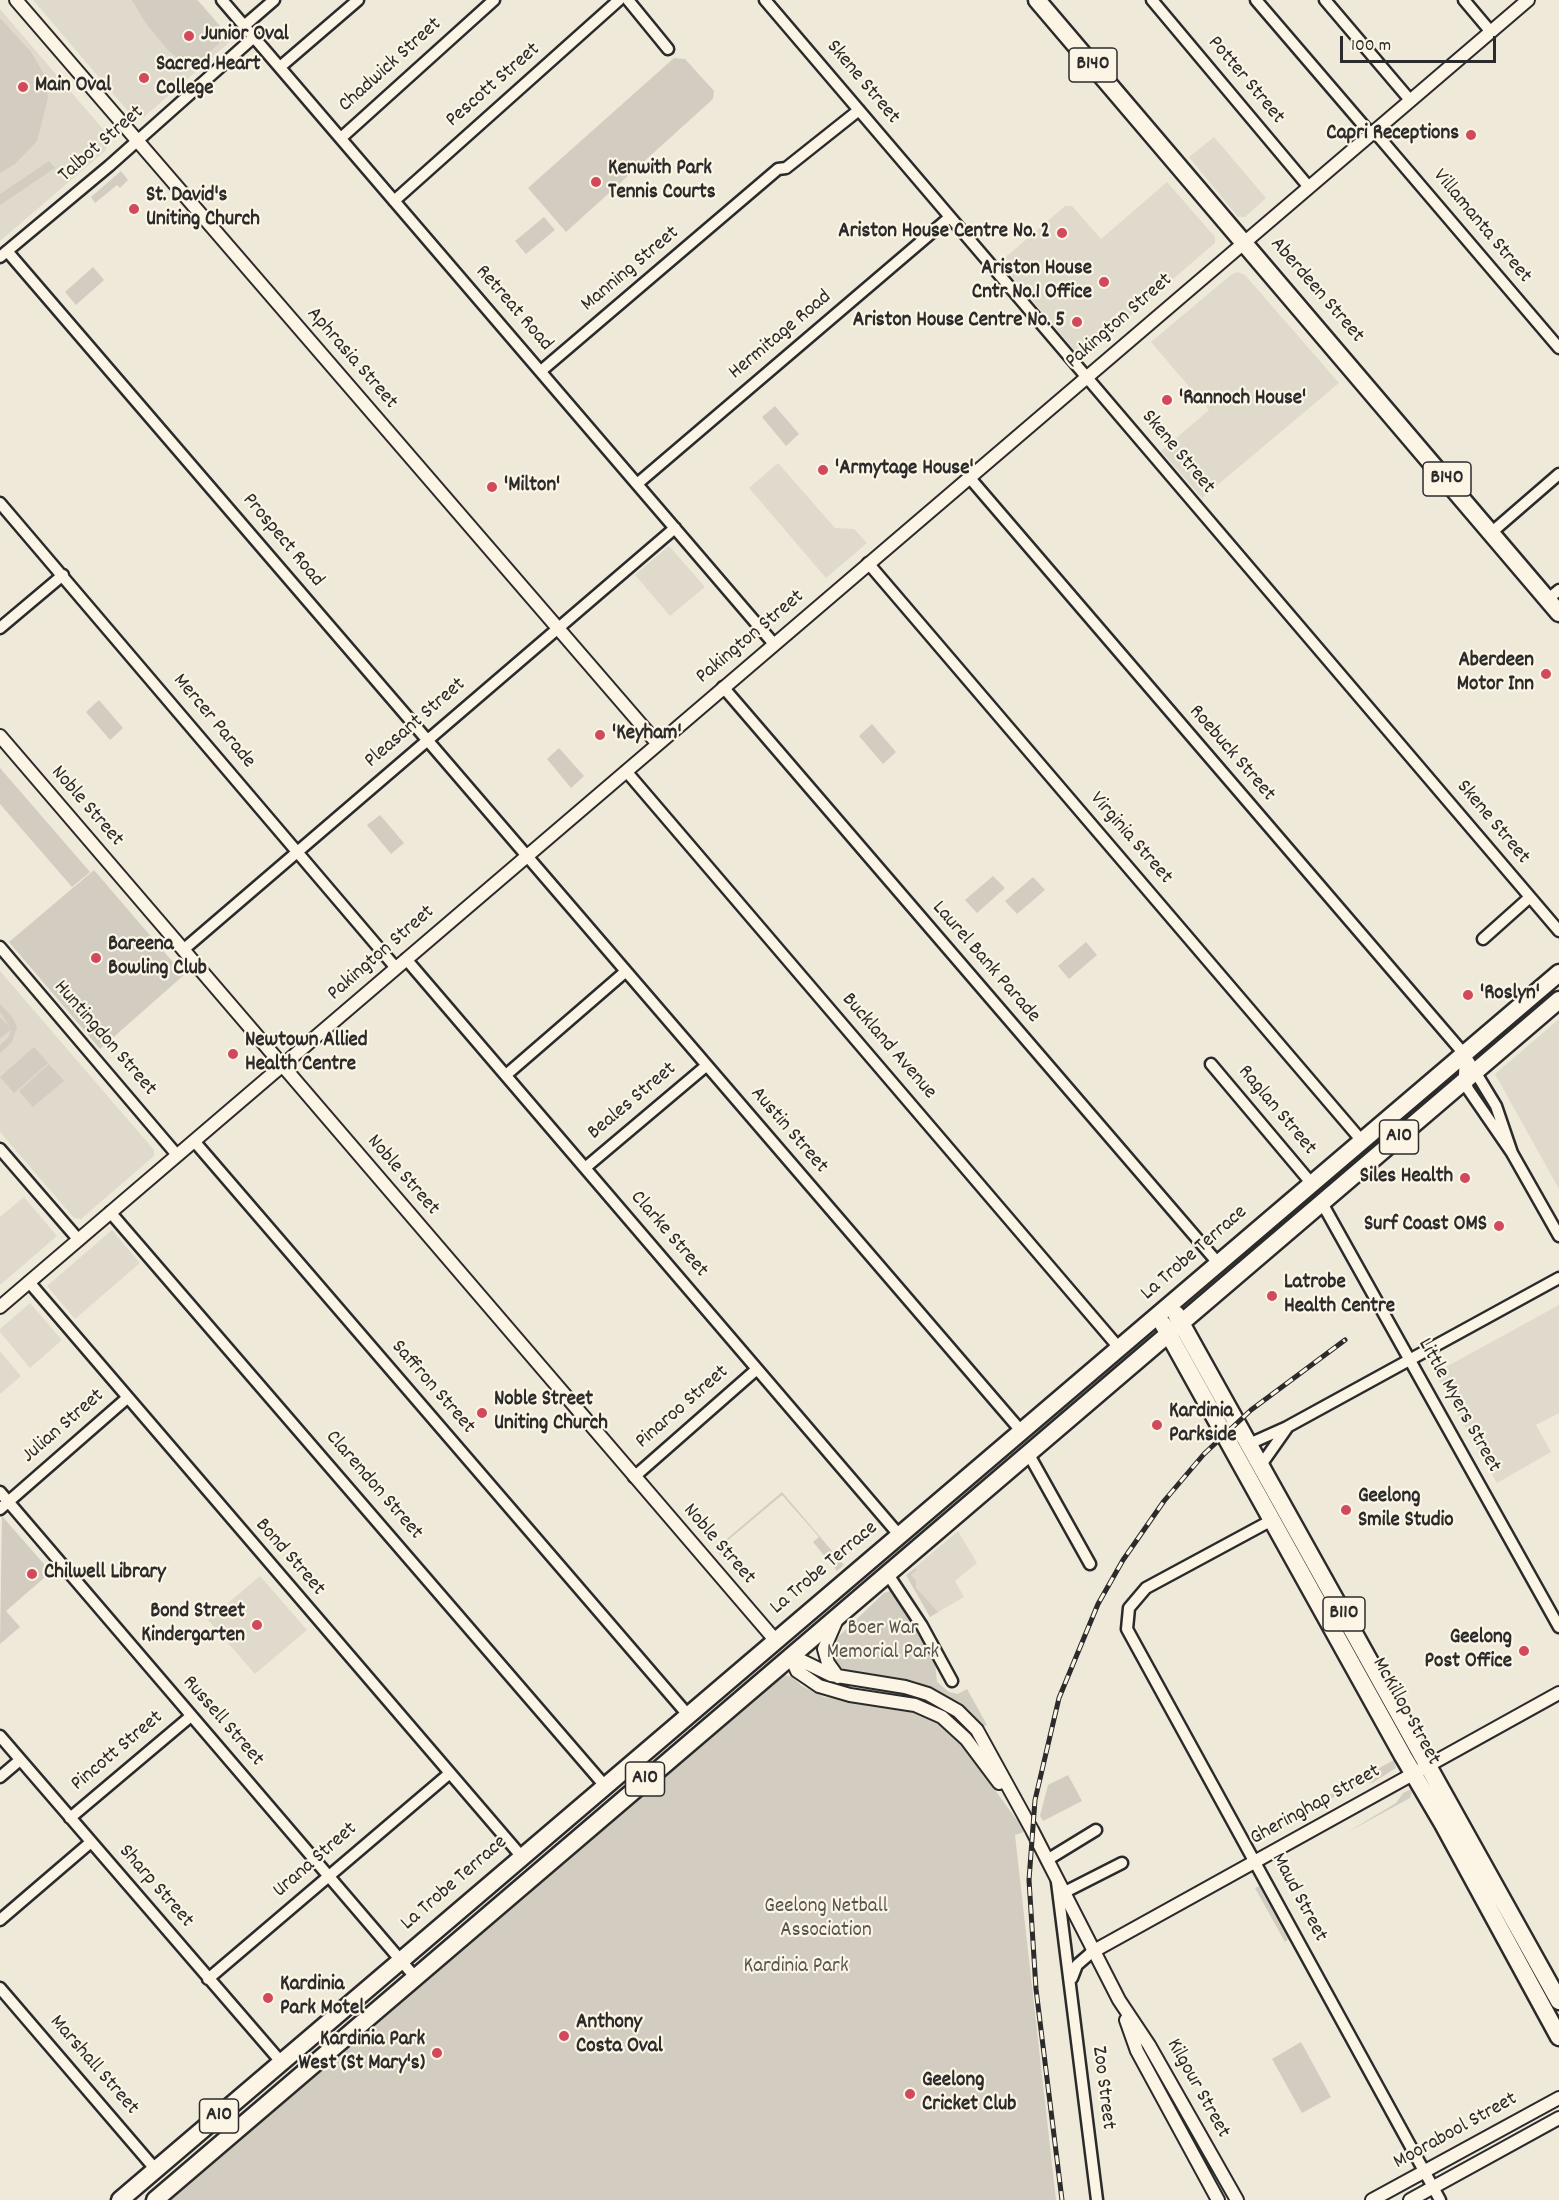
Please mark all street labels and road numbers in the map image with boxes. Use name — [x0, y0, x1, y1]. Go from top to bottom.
street label: Chadwick Street — [334, 13, 448, 119]
street label: Potter Street — [1201, 32, 1289, 130]
street label: Skene Street — [820, 36, 904, 130]
street label: Pescott Street — [442, 38, 546, 134]
road number: B140 — [1069, 48, 1117, 82]
street label: Talbot Street — [54, 101, 150, 189]
street label: Villamanta Street — [1426, 165, 1536, 289]
street label: Manning Street — [577, 222, 685, 318]
street label: Aberdeen Street — [1263, 233, 1369, 349]
street label: Retreat Road — [469, 261, 557, 357]
street label: Pakington Street — [1061, 269, 1179, 375]
street label: Hermitage Road — [725, 286, 837, 386]
street label: Aphrasia Street — [300, 303, 402, 415]
street label: Skene Street — [1135, 406, 1219, 500]
road number: B140 — [1423, 462, 1471, 496]
street label: Prospect Road — [235, 489, 329, 593]
street label: Pakington Street — [692, 585, 810, 691]
street label: Mercer Parade — [166, 670, 260, 774]
street label: Pleasant Street — [360, 673, 472, 775]
street label: Roebuck Street — [1182, 701, 1280, 807]
street label: Noble Street — [44, 761, 128, 853]
street label: Skene Street — [1450, 776, 1534, 870]
street label: Virginia Street — [1083, 788, 1177, 890]
street label: Laurel Bank Parade — [925, 897, 1045, 1029]
street label: Pakington Street — [323, 901, 441, 1007]
street label: Huntingdon Street — [47, 976, 161, 1102]
street label: Buckland Avenue — [835, 989, 941, 1105]
street label: Beales Street — [584, 1058, 682, 1146]
street label: Raglan Street — [1231, 1061, 1321, 1161]
street label: Austin Street — [744, 1083, 832, 1179]
road number: A10 — [1380, 1120, 1418, 1154]
street label: Noble Street — [360, 1130, 444, 1222]
street label: Clarke Street — [623, 1186, 713, 1284]
street label: La Trobe Terrace — [1137, 1201, 1253, 1307]
street label: Little Myers Street — [1411, 1335, 1505, 1477]
street label: Saffron Street — [384, 1336, 480, 1440]
street label: Pinaroo Street — [631, 1361, 735, 1455]
street label: Julian Street — [18, 1384, 110, 1470]
street label: Clarendon Street — [319, 1426, 427, 1546]
street label: Noble Street — [676, 1499, 760, 1591]
street label: Bond Street — [248, 1514, 330, 1602]
street label: La Trobe Terrace — [766, 1517, 884, 1621]
road number: B110 — [1323, 1597, 1365, 1631]
street label: McKillop Street — [1365, 1654, 1445, 1770]
street label: Russell Street — [176, 1671, 268, 1773]
street label: Pincott Street — [67, 1706, 169, 1798]
street label: Gheringhap Street — [1246, 1760, 1386, 1852]
road number: A10 — [626, 1762, 664, 1796]
street label: Urana Street — [269, 1818, 363, 1904]
street label: La Trobe Terrace — [397, 1831, 513, 1937]
street label: Sharp Street — [112, 1840, 198, 1934]
street label: Maud Street — [1264, 1849, 1332, 1947]
street label: Marshall Street — [43, 2011, 143, 2121]
street label: Kilgour Street — [1159, 2035, 1235, 2143]
street label: Zoo Street — [1084, 2045, 1120, 2131]
street label: Moorabool Street — [1390, 2088, 1522, 2176]
road number: A10 — [200, 2099, 238, 2133]

